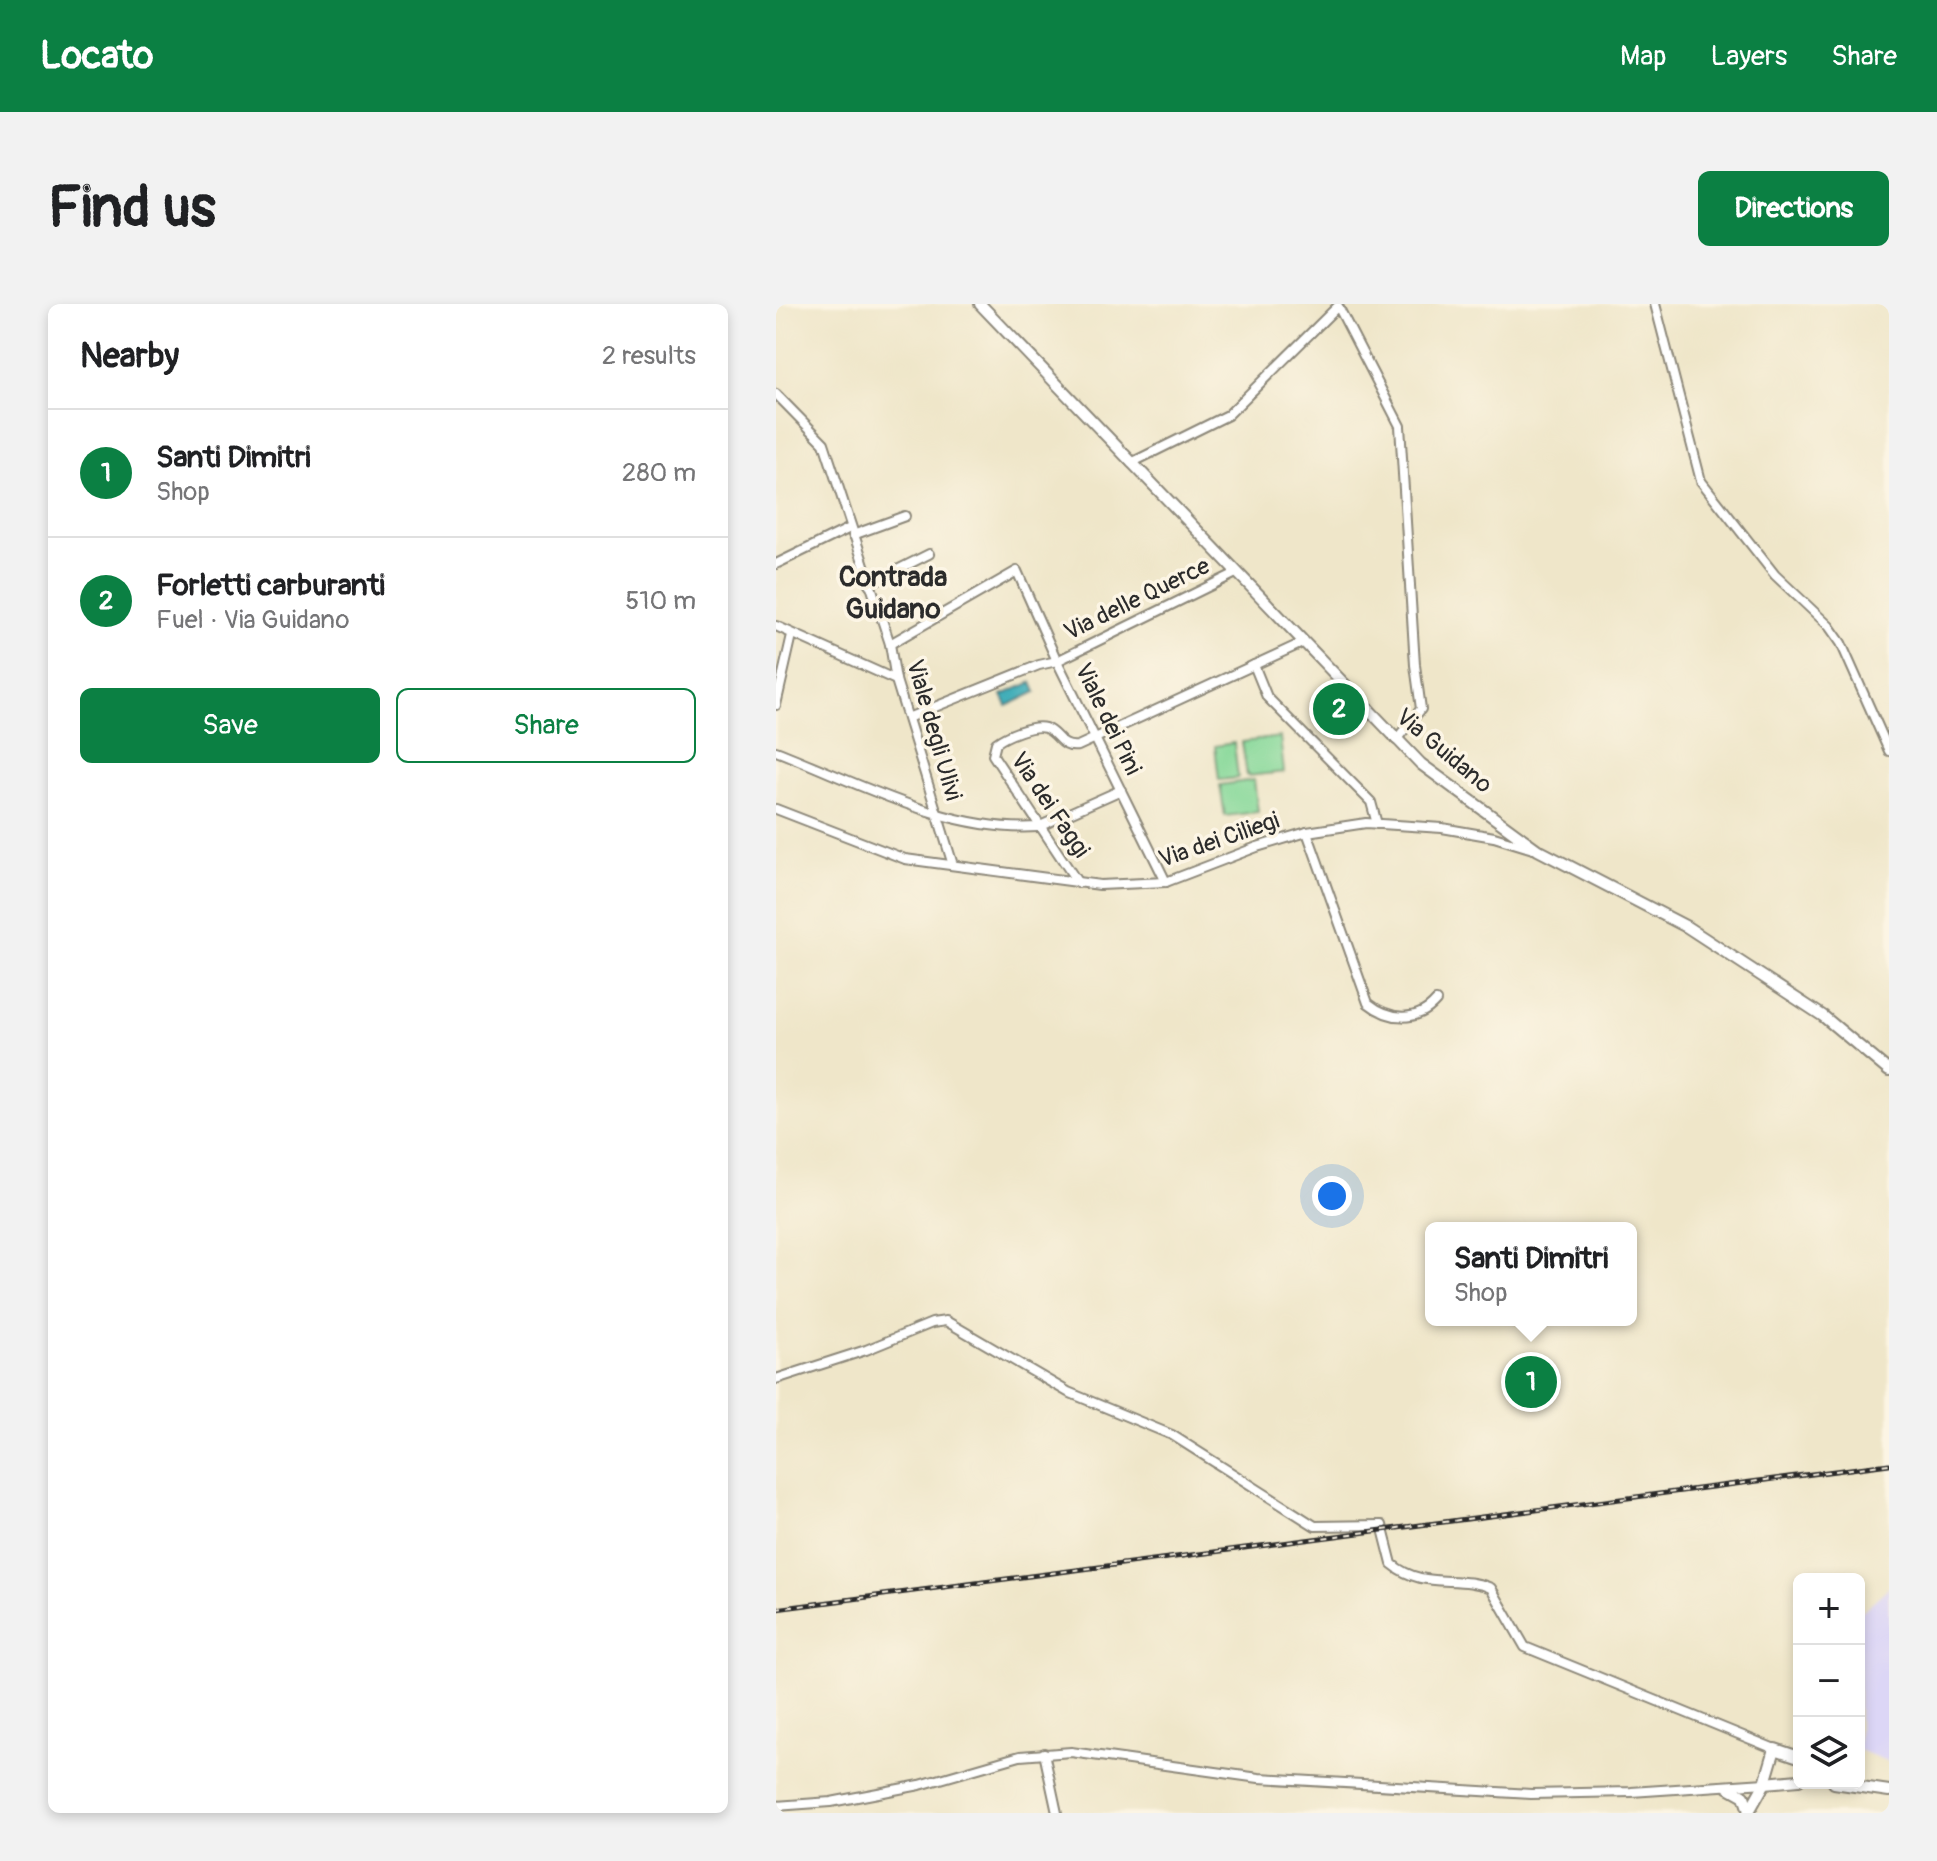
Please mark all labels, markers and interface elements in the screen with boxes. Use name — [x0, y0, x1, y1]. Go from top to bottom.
text: Locato — [40, 32, 153, 80]
text: Map — [1620, 39, 1666, 74]
text: Layers — [1710, 39, 1787, 74]
text: Share — [1831, 39, 1897, 74]
button: Directions — [1698, 171, 1889, 246]
text: Find us — [48, 174, 216, 243]
text: Nearby — [80, 335, 179, 378]
text: 2 results — [602, 340, 696, 372]
text: Santi Dimitri — [156, 439, 311, 476]
text: 1 — [101, 457, 111, 489]
text: 280 m — [622, 457, 696, 489]
text: Shop — [156, 476, 210, 508]
street label: Via delle Querce — [1059, 551, 1215, 647]
district label: Contrada Guidano — [839, 560, 947, 627]
text: Forletti carburanti — [156, 567, 385, 604]
text: 2 — [99, 585, 113, 617]
text: 510 m — [625, 585, 696, 617]
text: Fuel · Via Guidano — [156, 604, 350, 636]
street label: Viale degli Ulivi — [900, 656, 968, 804]
street label: Viale dei Pini — [1068, 658, 1148, 780]
pin: 2 — [1313, 679, 1365, 739]
button: Save — [80, 688, 380, 763]
button: Share — [396, 688, 696, 763]
street label: Via Guidano — [1390, 702, 1498, 800]
street label: Via dei Faggi — [1004, 747, 1096, 863]
street label: Via dei Ciliegi — [1155, 806, 1283, 874]
your location — [1312, 1176, 1352, 1216]
popup — [1425, 1222, 1637, 1326]
text: Santi Dimitri — [1454, 1240, 1608, 1277]
text: Shop — [1454, 1277, 1508, 1309]
pin: 1 — [1505, 1352, 1557, 1412]
map controls — [1793, 1573, 1865, 1789]
button: + — [1793, 1573, 1865, 1645]
button: − — [1793, 1645, 1865, 1717]
button: layers — [1793, 1717, 1865, 1789]

